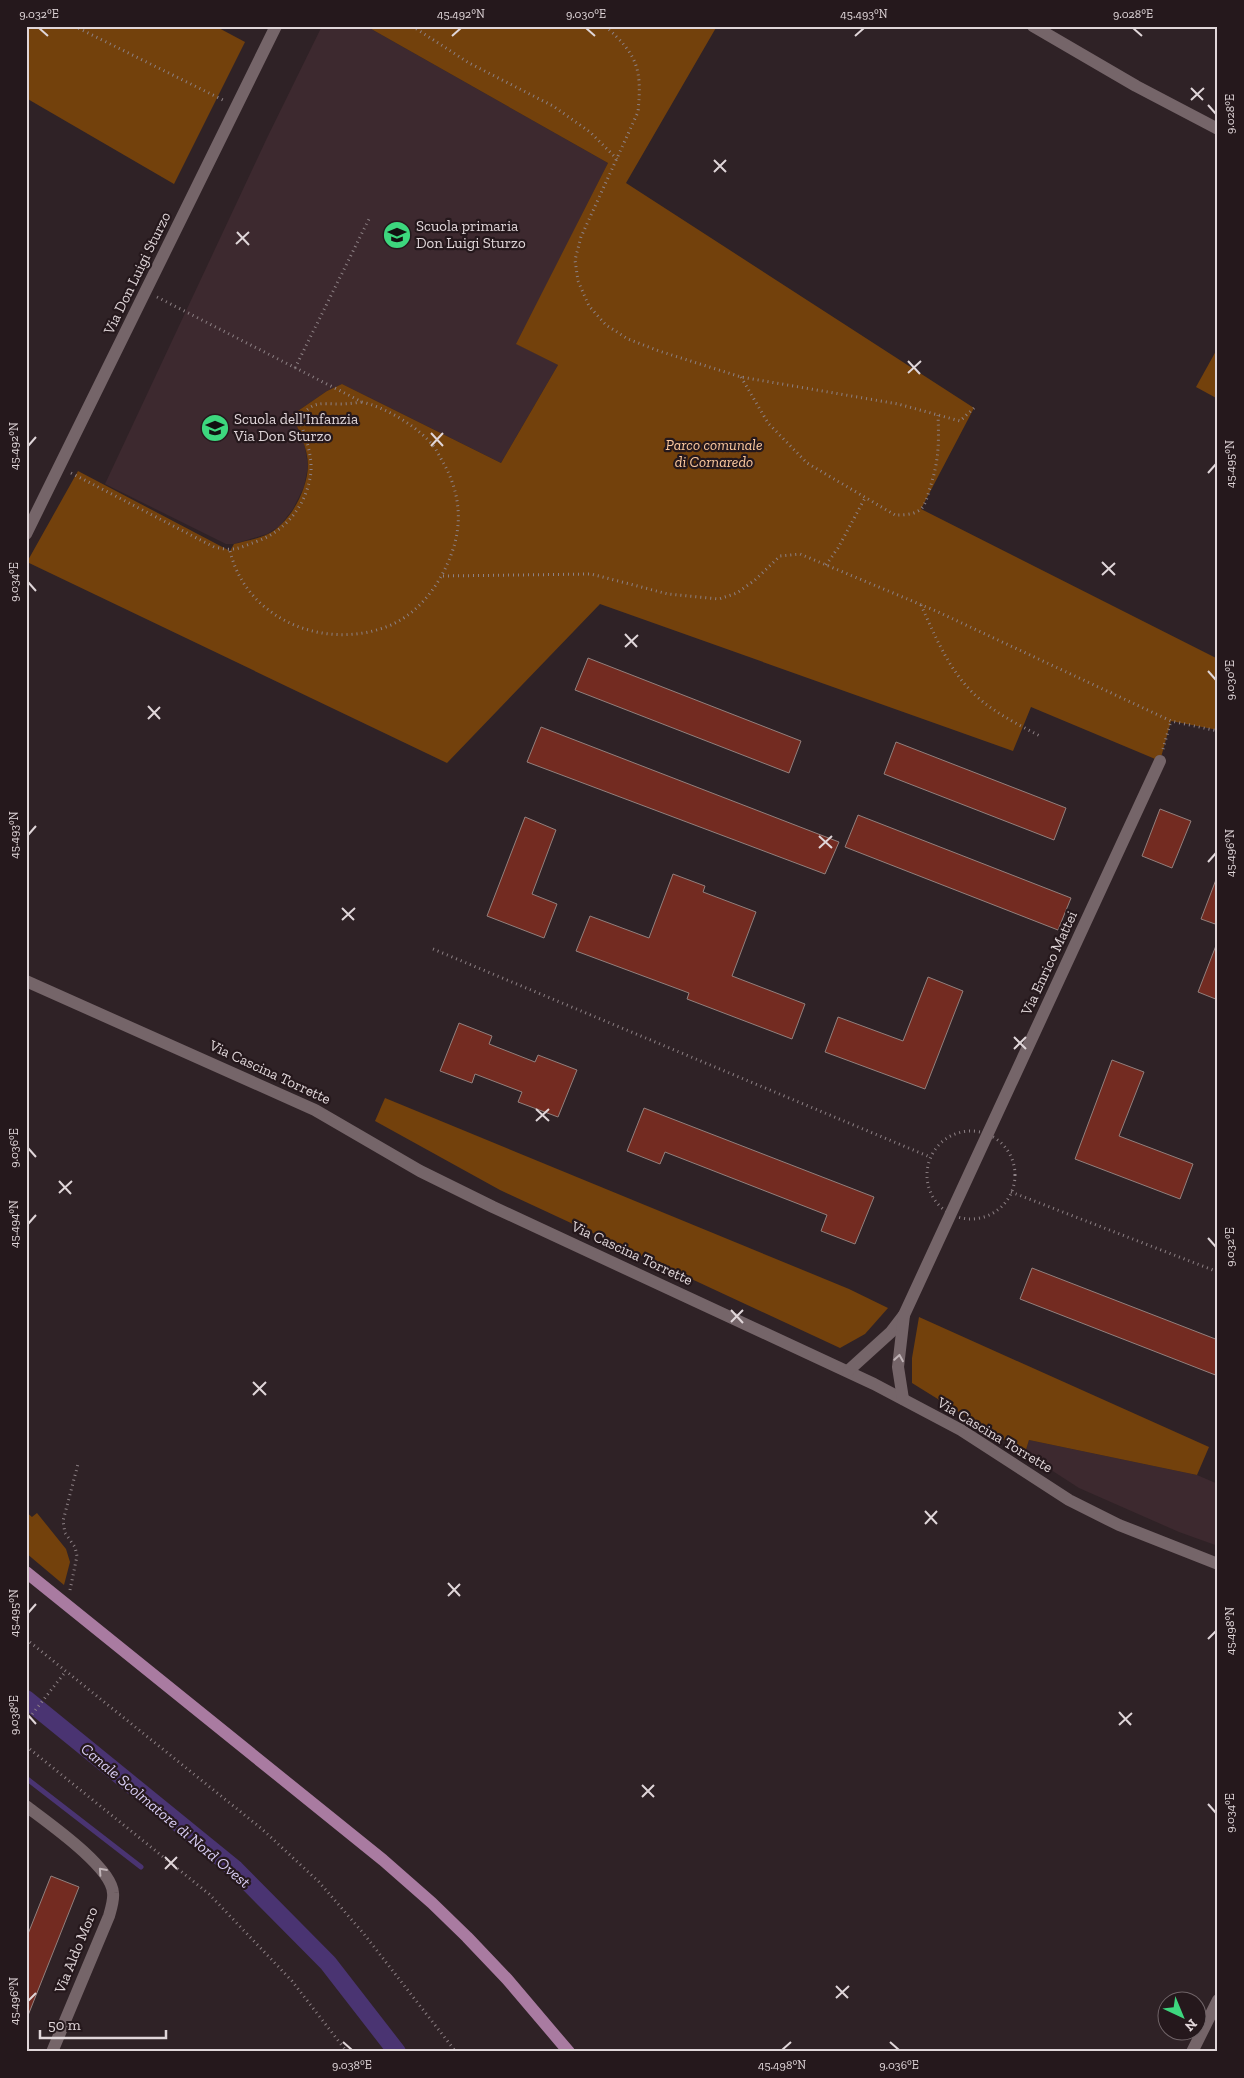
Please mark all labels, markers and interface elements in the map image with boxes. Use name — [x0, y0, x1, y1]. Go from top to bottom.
text: 9.032°E — [19, 7, 59, 21]
text: 45.492°N — [437, 7, 485, 21]
text: 9.030°E — [566, 7, 606, 21]
text: 45.493°N — [840, 7, 888, 21]
text: 9.028°E — [1113, 7, 1153, 21]
text: 9.028°E — [1223, 94, 1237, 134]
street label: Via Don Luigi Sturzo — [99, 209, 175, 338]
place label: Scuola primaria Don Luigi Sturzo — [416, 217, 526, 252]
school or university icon: Scuola primaria Don Luigi Sturzo — [382, 220, 412, 250]
place label: Scuola dell'Infanzia Via Don Sturzo — [233, 410, 358, 445]
school or university icon: Scuola dell'Infanzia Via Don Sturzo — [200, 413, 230, 443]
text: 45.492°N — [7, 422, 21, 470]
park label: Parco comunale di Cornaredo — [666, 436, 762, 471]
text: 45.495°N — [1223, 440, 1237, 488]
text: 9.034°E — [7, 562, 21, 602]
text: 9.030°E — [1223, 660, 1237, 700]
text: 45.493°N — [7, 811, 21, 859]
text: 45.496°N — [1223, 829, 1237, 877]
street label: Via Enrico Mattei — [1017, 908, 1081, 1019]
street label: Via Cascina Torrette — [206, 1036, 334, 1108]
text: 9.036°E — [7, 1128, 21, 1168]
text: 45.494°N — [7, 1200, 21, 1248]
street label: Via Cascina Torrette — [568, 1217, 696, 1289]
text: 9.032°E — [1223, 1227, 1237, 1267]
one-way arrow — [893, 1353, 904, 1361]
street label: Via Cascina Torrette — [933, 1393, 1056, 1477]
text: 45.495°N — [7, 1589, 21, 1637]
text: 45.498°N — [1223, 1607, 1237, 1655]
text: 9.038°E — [7, 1695, 21, 1735]
water label: Canale Scolmatore di Nord Ovest — [77, 1739, 255, 1892]
text: 9.034°E — [1223, 1793, 1237, 1833]
one-way arrow — [99, 1868, 108, 1877]
street label: Via Aldo Moro — [50, 1904, 102, 1997]
text: 45.496°N — [7, 1977, 21, 2025]
north arrow — [1156, 1990, 1206, 2040]
scale bar — [40, 2008, 166, 2040]
text: N — [1181, 2015, 1200, 2035]
text: 50 m — [48, 2016, 81, 2034]
text: 9.038°E — [332, 2058, 372, 2072]
text: 45.498°N — [758, 2058, 806, 2072]
text: 9.036°E — [879, 2058, 919, 2072]

